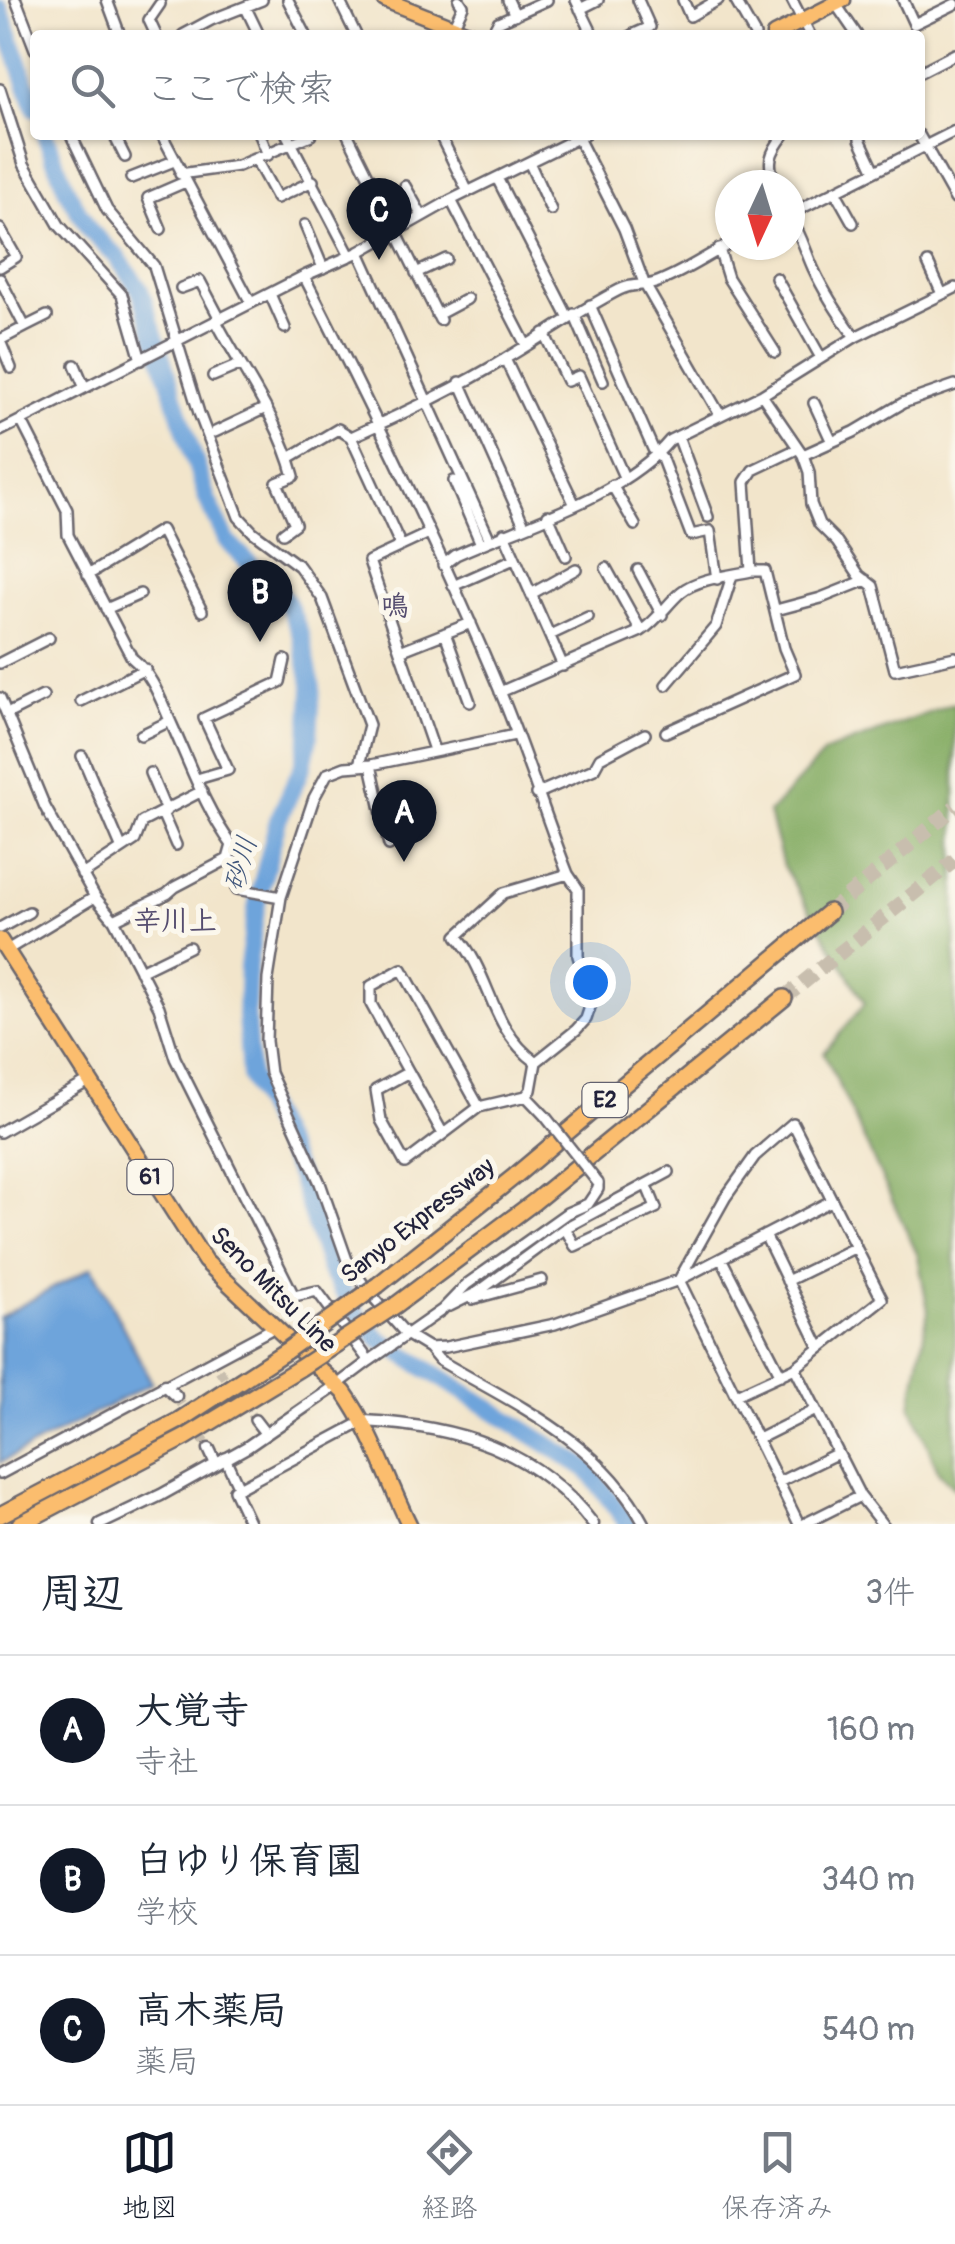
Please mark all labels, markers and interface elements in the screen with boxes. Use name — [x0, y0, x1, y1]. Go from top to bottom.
search box — [30, 30, 925, 140]
icon: search — [65, 58, 120, 113]
text: ここで検索 — [145, 65, 335, 113]
north arrow — [715, 170, 805, 260]
pin: C — [346, 178, 412, 260]
pin: B — [228, 560, 292, 642]
district label: 鳴 — [381, 589, 409, 624]
pin: A — [372, 780, 436, 862]
water label: 砂川 — [216, 832, 266, 896]
district label: 辛川上 — [133, 904, 217, 939]
your location — [565, 957, 616, 1008]
road number: E2 — [582, 1083, 628, 1117]
street label: Sanyo Expressway — [335, 1151, 501, 1291]
road number: 61 — [128, 1160, 172, 1194]
street label: Seno Mitsu Line — [203, 1220, 343, 1360]
text: 周辺 — [40, 1568, 124, 1620]
text: 3件 — [865, 1573, 915, 1613]
text: 大覚寺 — [135, 1687, 249, 1735]
text: A — [62, 1710, 83, 1750]
text: 160 m — [827, 1710, 915, 1750]
text: 寺社 — [135, 1742, 199, 1782]
text: 白ゆり保育園 — [135, 1837, 363, 1885]
text: B — [63, 1860, 82, 1900]
text: 340 m — [821, 1860, 915, 1900]
text: 学校 — [135, 1892, 199, 1932]
text: 高木薬局 — [135, 1987, 287, 2035]
text: C — [63, 2010, 82, 2050]
text: 540 m — [822, 2010, 915, 2050]
text: 薬局 — [135, 2042, 199, 2082]
tab: 地図 — [122, 2125, 178, 2226]
tab: 経路 — [421, 2125, 477, 2226]
tab: 保存済み — [721, 2125, 833, 2226]

